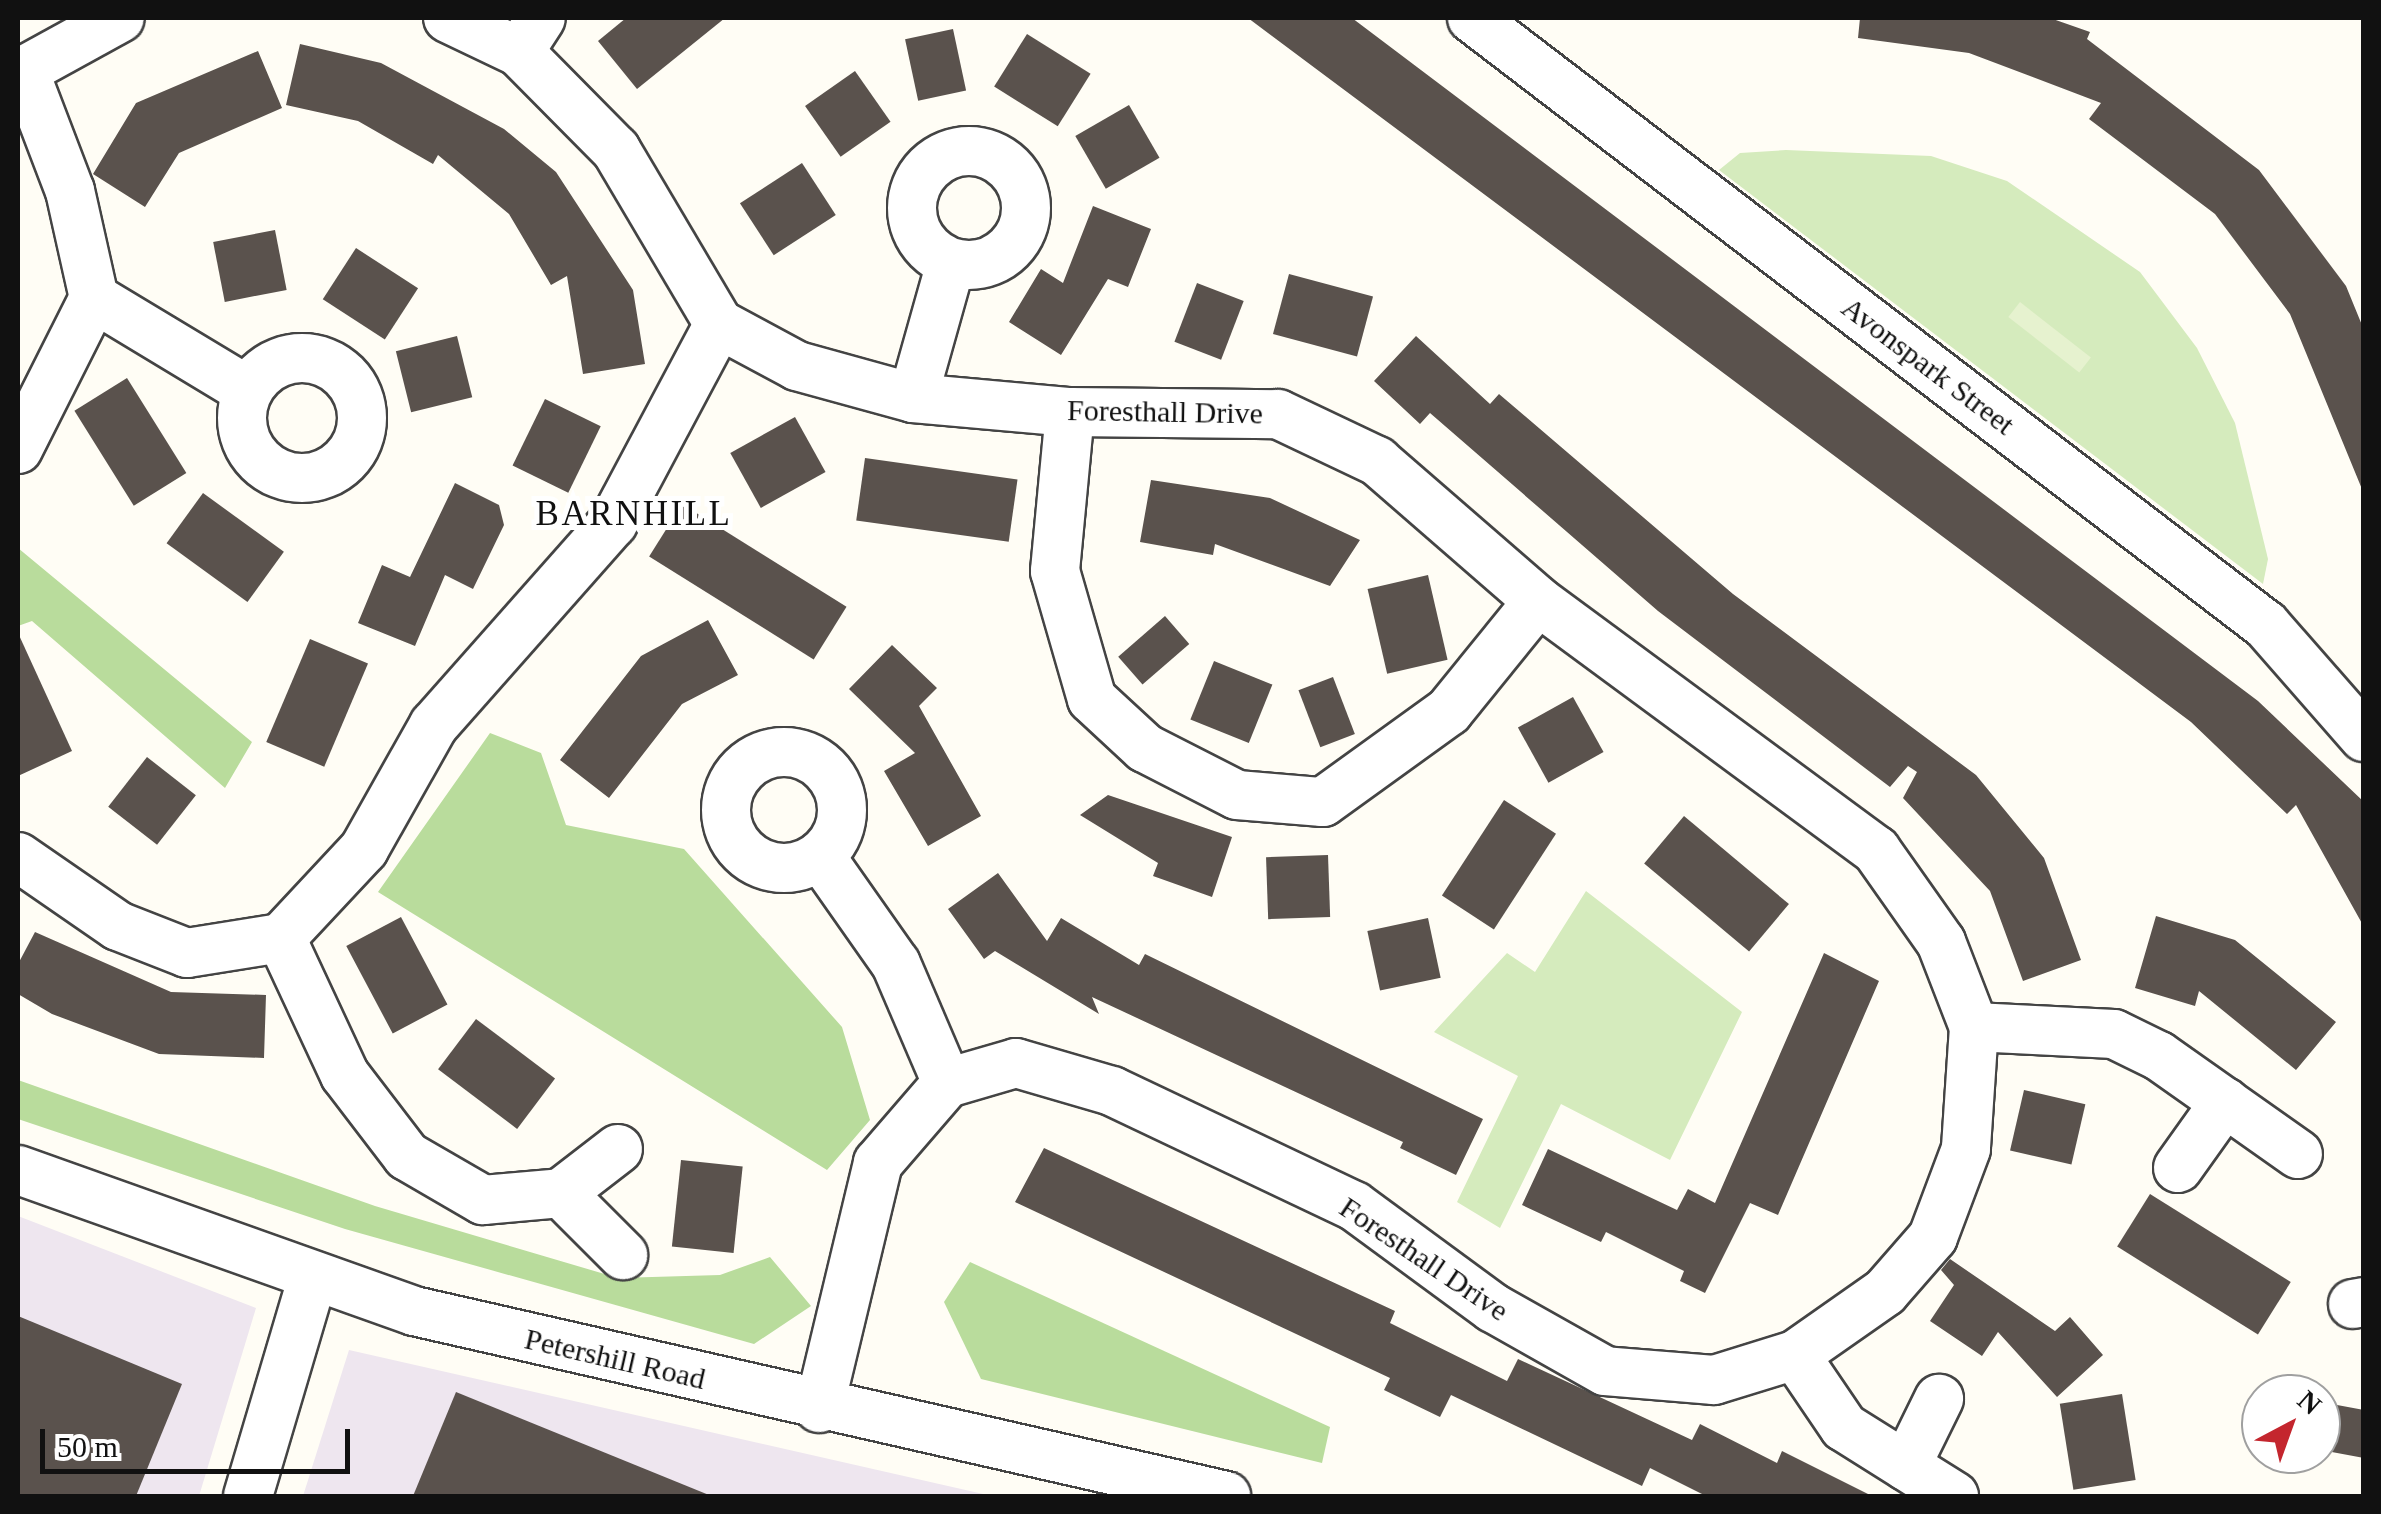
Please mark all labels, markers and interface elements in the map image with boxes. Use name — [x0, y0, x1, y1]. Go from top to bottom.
street label: Avonspark Street — [1835, 289, 2021, 443]
street label: Foresthall Drive — [1067, 392, 1263, 432]
district label: BARNHILL — [536, 493, 732, 535]
street label: Foresthall Drive — [1333, 1189, 1515, 1329]
street label: Petershill Road — [521, 1321, 709, 1397]
north arrow — [2241, 1374, 2341, 1474]
text: N — [2292, 1384, 2327, 1421]
scale bar — [45, 1409, 355, 1471]
text: 50 m — [57, 1430, 118, 1463]

